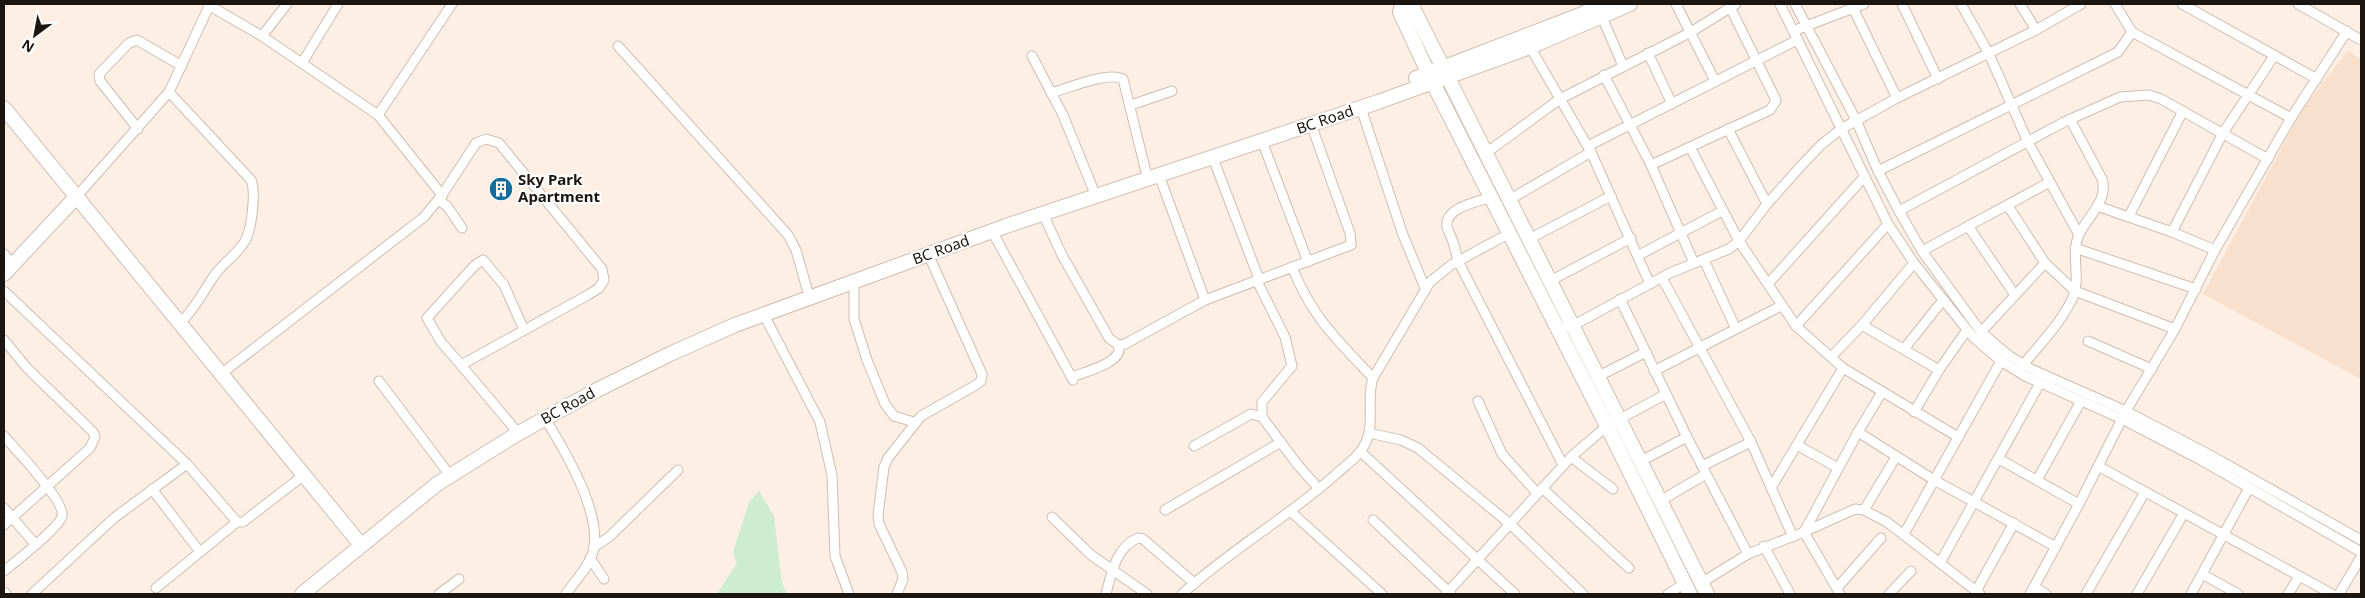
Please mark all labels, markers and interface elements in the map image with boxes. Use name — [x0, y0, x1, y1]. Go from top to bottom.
north arrow — [10, 10, 60, 60]
text: N — [18, 35, 38, 58]
street label: BC Road — [1293, 100, 1356, 138]
place label: Sky Park Apartment — [518, 169, 600, 206]
building icon: Sky Park Apartment — [488, 176, 514, 202]
street label: BC Road — [909, 230, 972, 269]
street label: BC Road — [537, 382, 598, 428]

